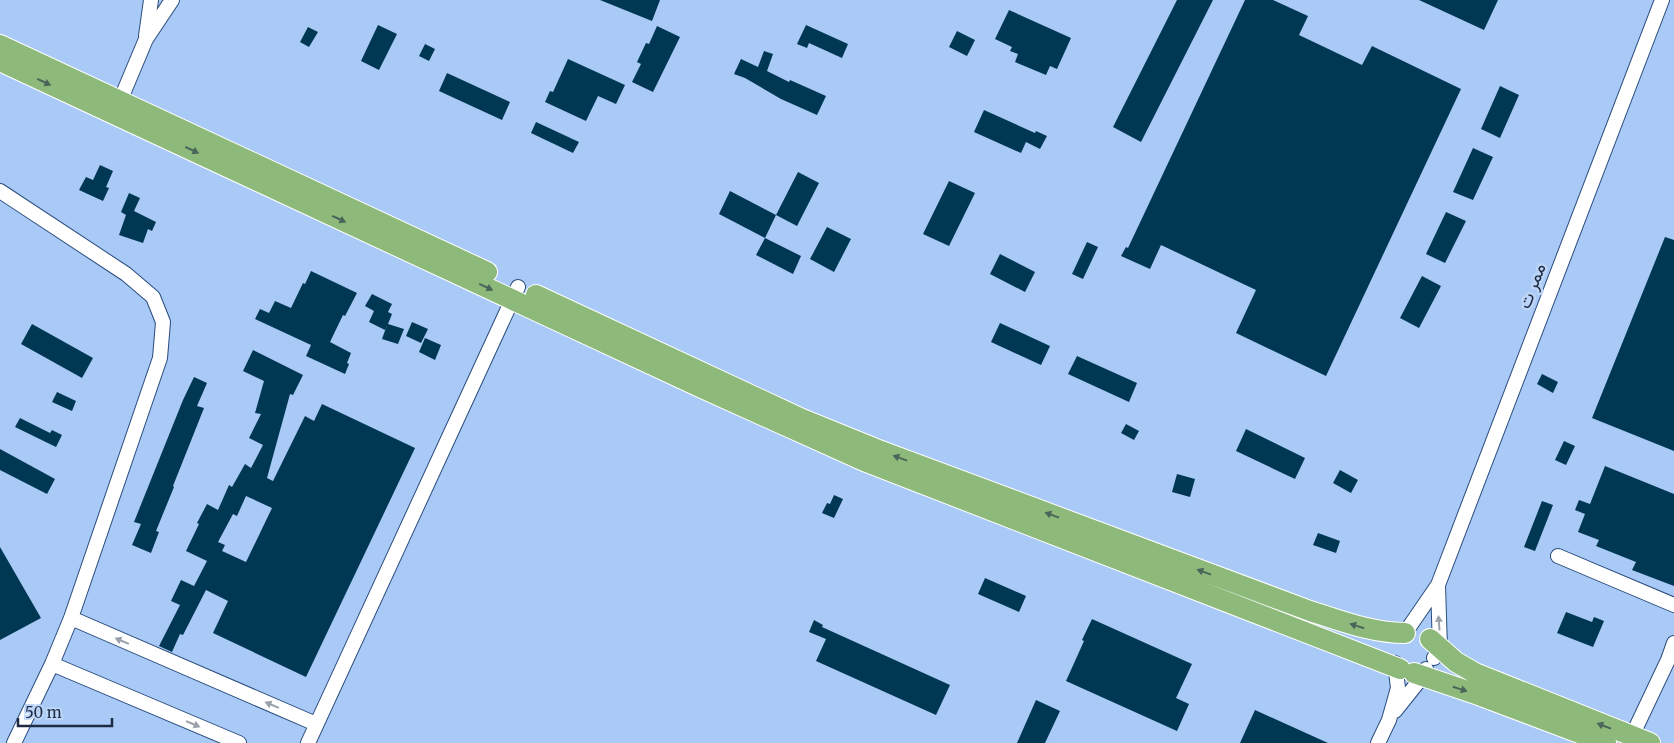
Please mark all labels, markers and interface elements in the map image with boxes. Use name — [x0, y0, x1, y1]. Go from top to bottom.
one-way arrow — [37, 78, 51, 86]
one-way arrow — [185, 147, 199, 155]
one-way arrow — [332, 215, 346, 223]
street label: ممر ت — [1512, 260, 1551, 312]
one-way arrow — [479, 283, 494, 291]
one-way arrow — [892, 454, 907, 462]
one-way arrow — [1044, 511, 1059, 519]
one-way arrow — [1196, 568, 1211, 576]
one-way arrow — [1434, 614, 1442, 630]
one-way arrow — [1350, 622, 1365, 629]
one-way arrow — [115, 636, 129, 644]
one-way arrow — [1453, 685, 1468, 693]
scale bar — [18, 696, 111, 728]
one-way arrow — [265, 700, 279, 708]
text: 50 m — [25, 703, 62, 722]
one-way arrow — [186, 720, 200, 728]
one-way arrow — [1597, 721, 1612, 729]

